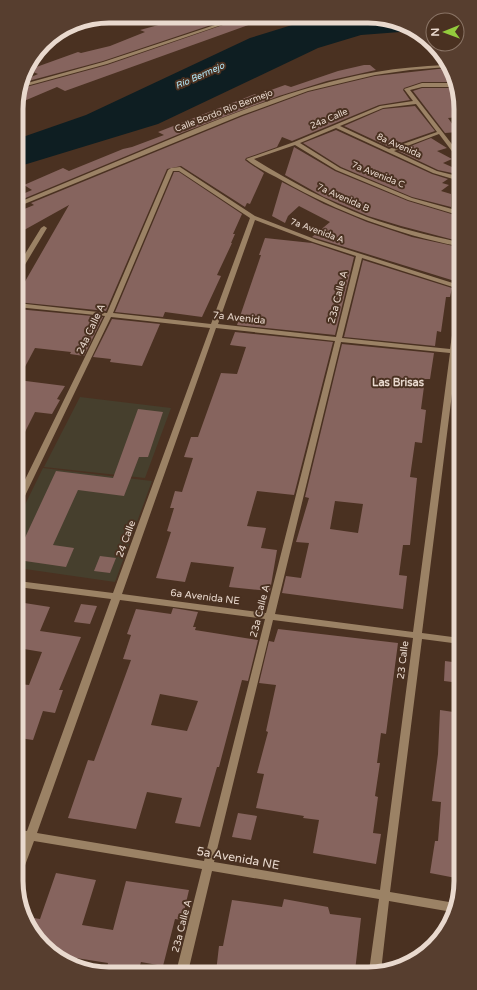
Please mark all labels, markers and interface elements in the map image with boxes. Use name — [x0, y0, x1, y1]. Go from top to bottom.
north arrow — [425, 12, 465, 52]
text: N — [429, 28, 442, 37]
water label: Río Bermejo — [174, 60, 227, 92]
street label: Calle Bordo Río Bermejo — [173, 87, 275, 135]
street label: 24a Calle — [309, 106, 349, 132]
street label: 8a Avenida — [375, 131, 423, 161]
street label: 7a Avenida C — [350, 159, 406, 191]
street label: 7a Avenida B — [315, 182, 371, 214]
street label: 7a Avenida A — [288, 216, 346, 246]
street label: 23a Calle A — [326, 269, 350, 325]
street label: 24a Calle A — [74, 302, 108, 356]
street label: 7a Avenida — [212, 309, 266, 327]
district label: Las Brisas — [372, 376, 425, 389]
street label: 24 Calle — [114, 519, 138, 559]
street label: 23a Calle A — [248, 583, 272, 639]
street label: 6a Avenida NE — [170, 587, 240, 607]
street label: 23 Calle — [395, 640, 411, 680]
street label: 5a Avenida NE — [195, 844, 281, 872]
street label: 23a Calle A — [170, 898, 194, 954]

